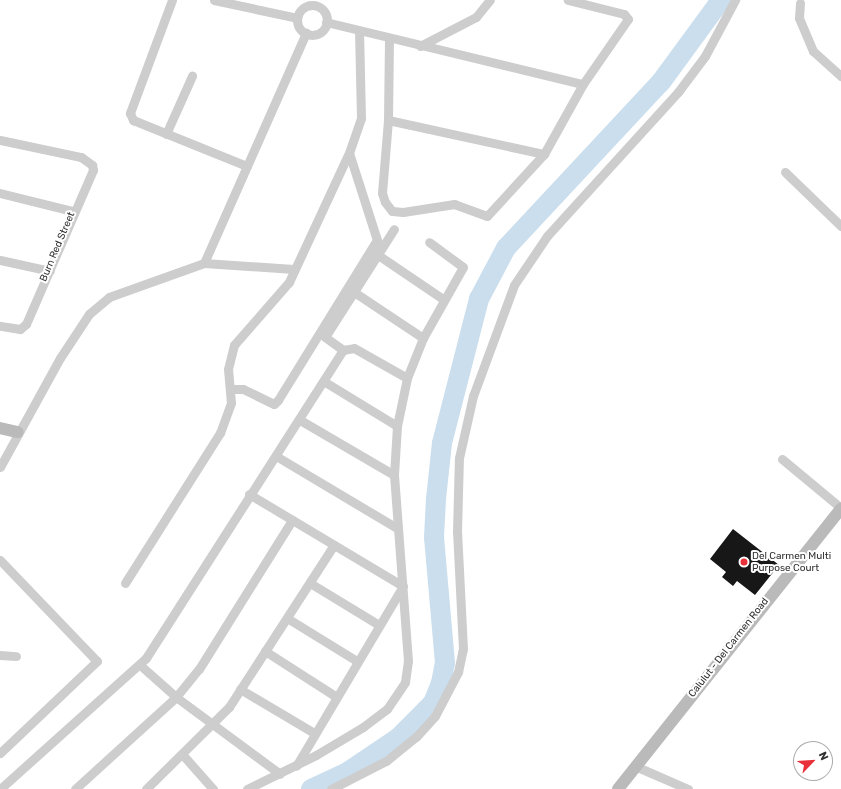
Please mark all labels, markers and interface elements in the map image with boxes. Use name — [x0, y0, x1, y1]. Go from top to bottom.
street label: Burn Red Street — [38, 210, 78, 284]
place label: Del Carmen Multi Purpose Court — [752, 550, 831, 574]
marker: Del Carmen Multi Purpose Court — [739, 557, 749, 567]
street label: Calulut - Del Carmen Road — [686, 596, 772, 700]
north arrow — [793, 741, 833, 781]
text: N — [816, 750, 831, 762]

